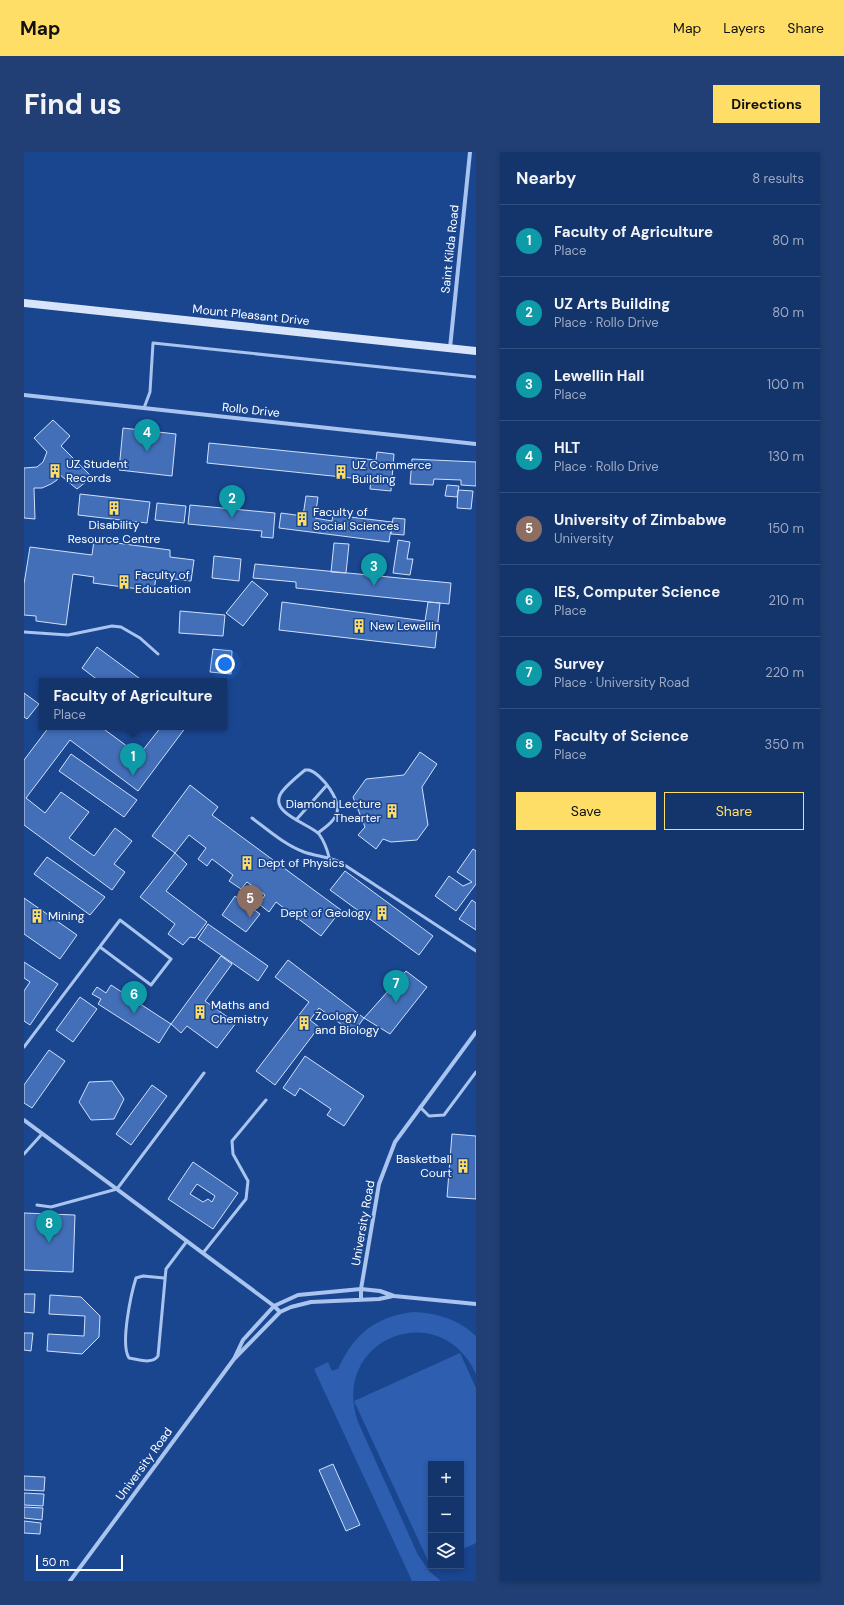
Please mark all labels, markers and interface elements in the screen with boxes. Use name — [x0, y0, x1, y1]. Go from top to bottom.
text: Map — [20, 16, 60, 41]
text: Map — [673, 19, 701, 37]
text: Layers — [723, 19, 765, 37]
text: Share — [787, 19, 824, 37]
button: Directions — [713, 85, 820, 123]
text: Find us — [24, 86, 122, 123]
text: Nearby — [516, 167, 576, 189]
text: 8 results — [752, 170, 804, 187]
street label: Saint Kilda Road — [437, 204, 463, 294]
text: Faculty of Agriculture — [554, 222, 713, 242]
text: 1 — [527, 232, 531, 249]
text: 80 m — [772, 232, 804, 249]
text: Place — [554, 242, 586, 259]
text: UZ Arts Building — [554, 294, 670, 314]
street label: Mount Pleasant Drive — [192, 301, 310, 329]
text: 2 — [525, 304, 533, 321]
text: 80 m — [772, 304, 804, 321]
text: Place · Rollo Drive — [554, 314, 659, 331]
text: Lewellin Hall — [554, 366, 644, 386]
text: 3 — [525, 376, 533, 393]
text: 100 m — [767, 376, 804, 393]
text: Place — [554, 386, 586, 403]
street label: Rollo Drive — [221, 399, 281, 421]
pin: 4 — [134, 419, 160, 452]
text: HLT — [554, 438, 580, 458]
text: 4 — [525, 448, 533, 465]
text: 130 m — [768, 448, 804, 465]
place label: UZ Student Records — [66, 456, 128, 486]
place label: UZ Commerce Building — [352, 457, 432, 487]
text: Place · Rollo Drive — [554, 458, 659, 475]
building icon: UZ Student Records — [47, 463, 63, 479]
building icon: UZ Commerce Building — [333, 464, 349, 480]
pin: 2 — [219, 485, 245, 518]
building icon: Disability Resource Centre — [106, 500, 122, 516]
place label: Faculty of Social Sciences — [313, 504, 399, 534]
text: University of Zimbabwe — [554, 510, 726, 530]
building icon: Faculty of Social Sciences — [294, 511, 310, 527]
place label: Disability Resource Centre — [68, 517, 161, 547]
text: 5 — [525, 520, 533, 537]
text: 150 m — [768, 520, 804, 537]
text: University — [554, 530, 614, 547]
pin: 3 — [361, 553, 387, 586]
place label: Faculty of Education — [135, 567, 191, 597]
building icon: Faculty of Education — [116, 574, 132, 590]
text: IES, Computer Science — [554, 582, 720, 602]
text: 6 — [525, 592, 533, 609]
text: 210 m — [769, 592, 804, 609]
text: Place — [554, 602, 586, 619]
building icon: New Lewellin — [351, 618, 367, 634]
place label: New Lewellin — [370, 618, 441, 634]
your location — [215, 654, 235, 674]
text: Survey — [554, 654, 604, 674]
text: 7 — [526, 664, 532, 681]
text: 220 m — [765, 664, 804, 681]
text: Place · University Road — [554, 674, 689, 691]
popup — [39, 678, 227, 730]
text: Faculty of Agriculture — [53, 686, 213, 706]
text: Place — [53, 706, 86, 723]
text: Faculty of Science — [554, 726, 689, 746]
text: 8 — [525, 736, 533, 753]
text: 350 m — [764, 736, 804, 753]
pin: 1 — [120, 743, 146, 776]
text: Place — [554, 746, 586, 763]
button: Save — [516, 792, 656, 830]
button: Share — [664, 792, 804, 830]
place label: Diamond Lecture Thearter — [286, 796, 382, 826]
building icon: Diamond Lecture Thearter — [384, 803, 400, 819]
building icon: Dept of Physics — [239, 855, 255, 871]
place label: Dept of Physics — [258, 855, 344, 871]
pin: 5 — [237, 885, 263, 918]
place label: Dept of Geology — [280, 905, 371, 921]
building icon: Dept of Geology — [374, 905, 390, 921]
building icon: Mining — [29, 908, 45, 924]
place label: Mining — [48, 908, 85, 924]
pin: 7 — [383, 970, 409, 1003]
pin: 6 — [121, 981, 147, 1014]
place label: Maths and Chemistry — [211, 997, 269, 1027]
building icon: Maths and Chemistry — [192, 1004, 208, 1020]
place label: Zoology and Biology — [315, 1008, 380, 1038]
building icon: Zoology and Biology — [296, 1015, 312, 1031]
place label: Basketball Court — [396, 1151, 452, 1181]
building icon: Basketball Court — [455, 1158, 471, 1174]
street label: University Road — [348, 1179, 378, 1267]
pin: 8 — [36, 1210, 62, 1243]
street label: University Road — [112, 1424, 176, 1504]
map controls — [428, 1461, 464, 1569]
button: + — [428, 1461, 464, 1497]
button: − — [428, 1497, 464, 1533]
button: layers — [428, 1533, 464, 1569]
scale bar — [36, 1553, 123, 1572]
text: 50 m — [42, 1555, 69, 1569]

